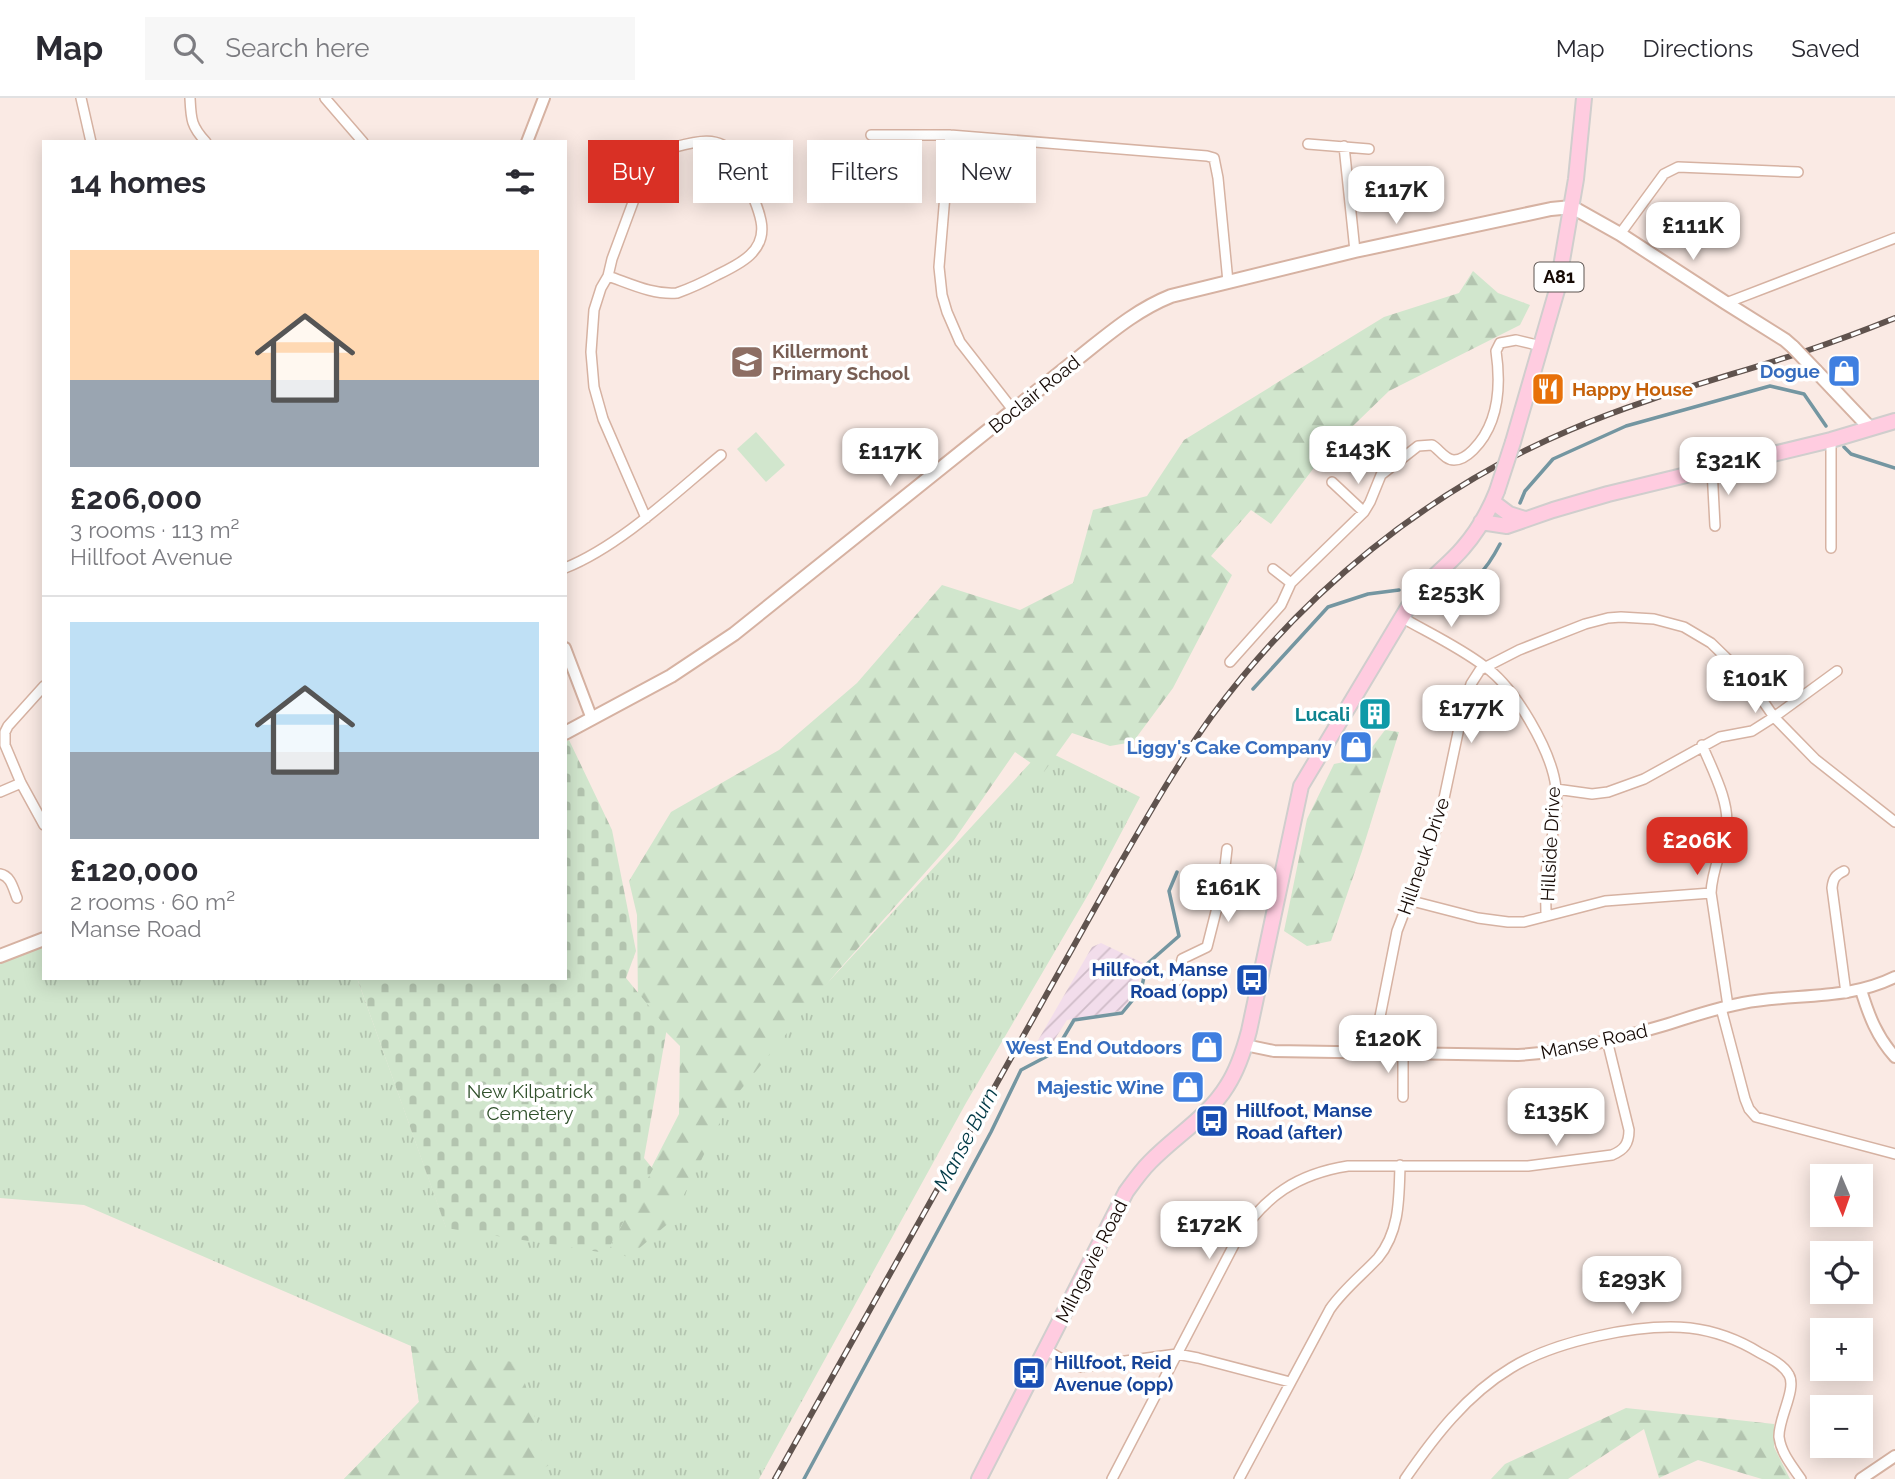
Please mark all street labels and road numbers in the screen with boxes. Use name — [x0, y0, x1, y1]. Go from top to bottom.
road number: A81 — [1534, 262, 1584, 292]
street label: Boclair Road — [984, 351, 1084, 437]
street label: Hillside Drive — [1536, 786, 1564, 902]
street label: Hillneuk Drive — [1393, 795, 1453, 917]
street label: Manse Road — [1539, 1019, 1649, 1063]
street label: Milngavie Road — [1051, 1196, 1131, 1326]

